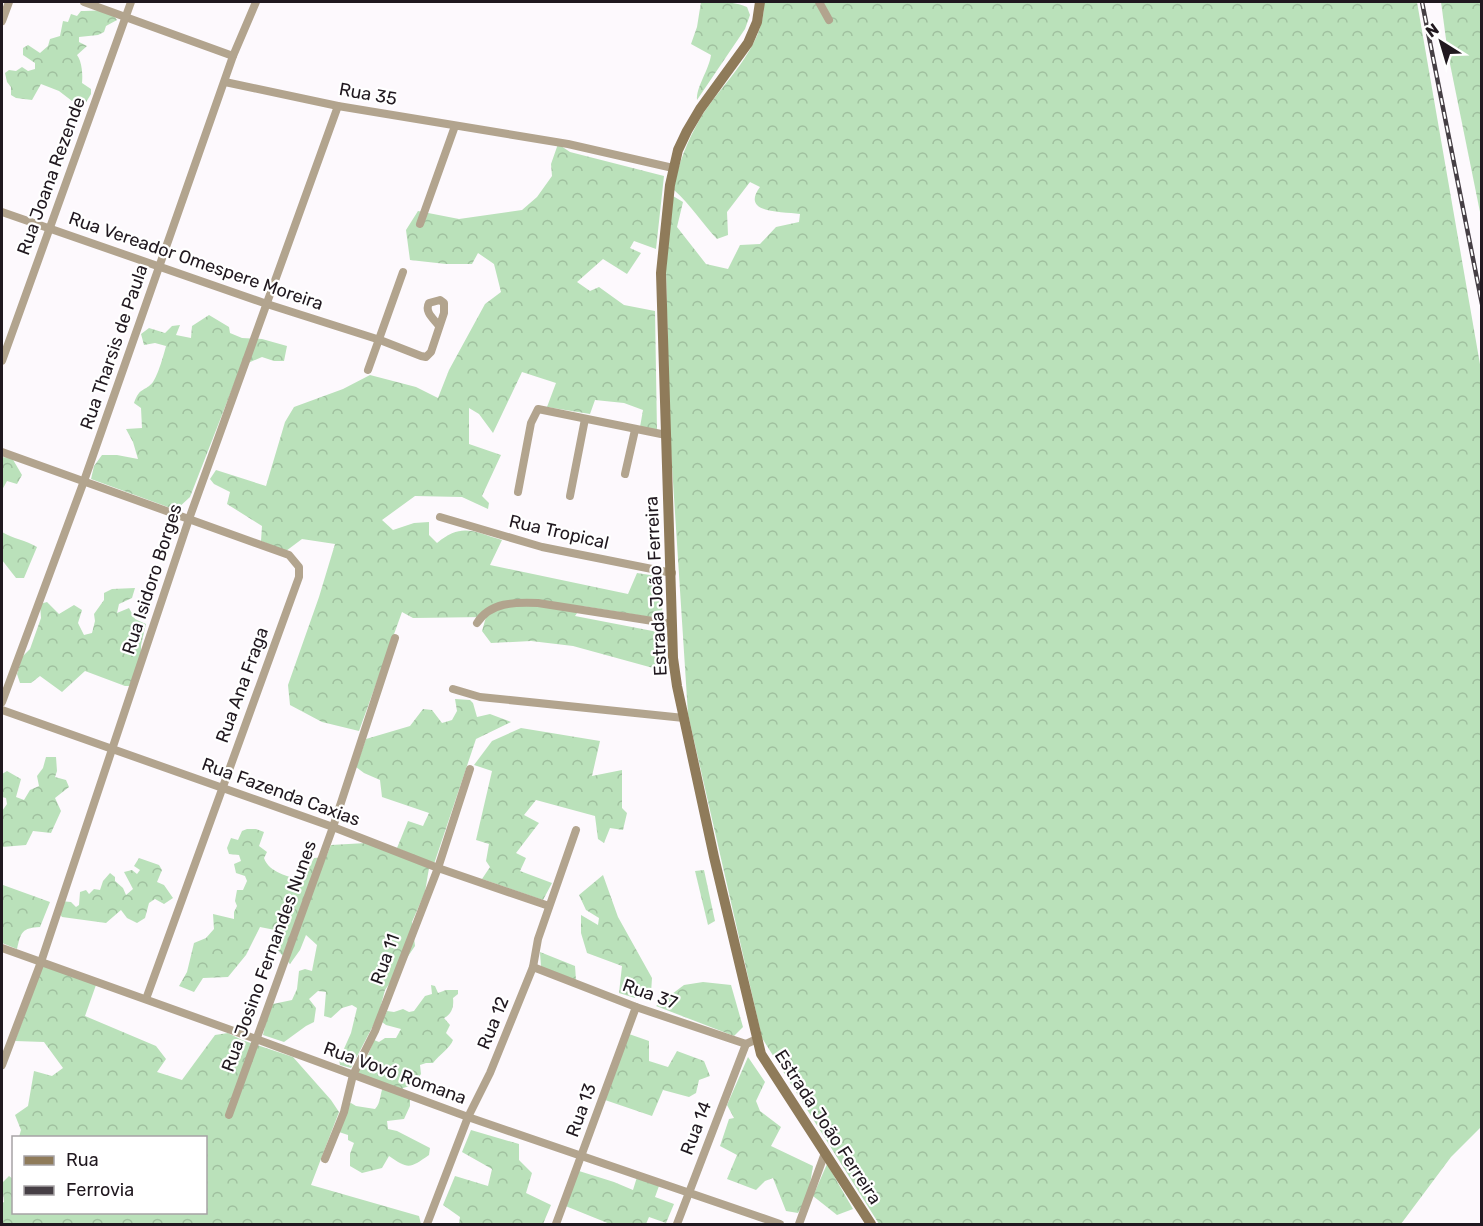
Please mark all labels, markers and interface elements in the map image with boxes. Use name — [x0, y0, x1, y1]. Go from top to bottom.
north arrow — [1411, 12, 1471, 72]
text: N — [1422, 19, 1443, 41]
street label: Rua 35 — [337, 78, 399, 110]
street label: Rua Joana Rezende — [12, 94, 90, 258]
street label: Rua Vereador Omespere Moreira — [66, 207, 326, 315]
street label: Rua Tharsis de Paula — [75, 262, 153, 432]
street label: Estrada João Ferreira — [640, 495, 672, 677]
street label: Rua Isidoro Borges — [117, 501, 187, 657]
street label: Rua Tropical — [507, 510, 611, 554]
street label: Rua Ana Fraga — [211, 624, 273, 746]
street label: Rua Fazenda Caxias — [199, 753, 363, 831]
street label: Rua Josino Fernandes Nunes — [217, 837, 321, 1075]
street label: Rua 11 — [366, 931, 404, 987]
street label: Rua 37 — [619, 974, 681, 1014]
street label: Rua 12 — [472, 993, 514, 1053]
street label: Rua Vovó Romana — [321, 1037, 469, 1109]
street label: Estrada João Ferreira — [770, 1045, 886, 1209]
street label: Rua 13 — [561, 1080, 601, 1140]
street label: Rua 14 — [676, 1098, 716, 1158]
legend — [12, 1136, 207, 1214]
text: Rua — [66, 1149, 99, 1171]
text: Ferrovia — [66, 1179, 134, 1201]

